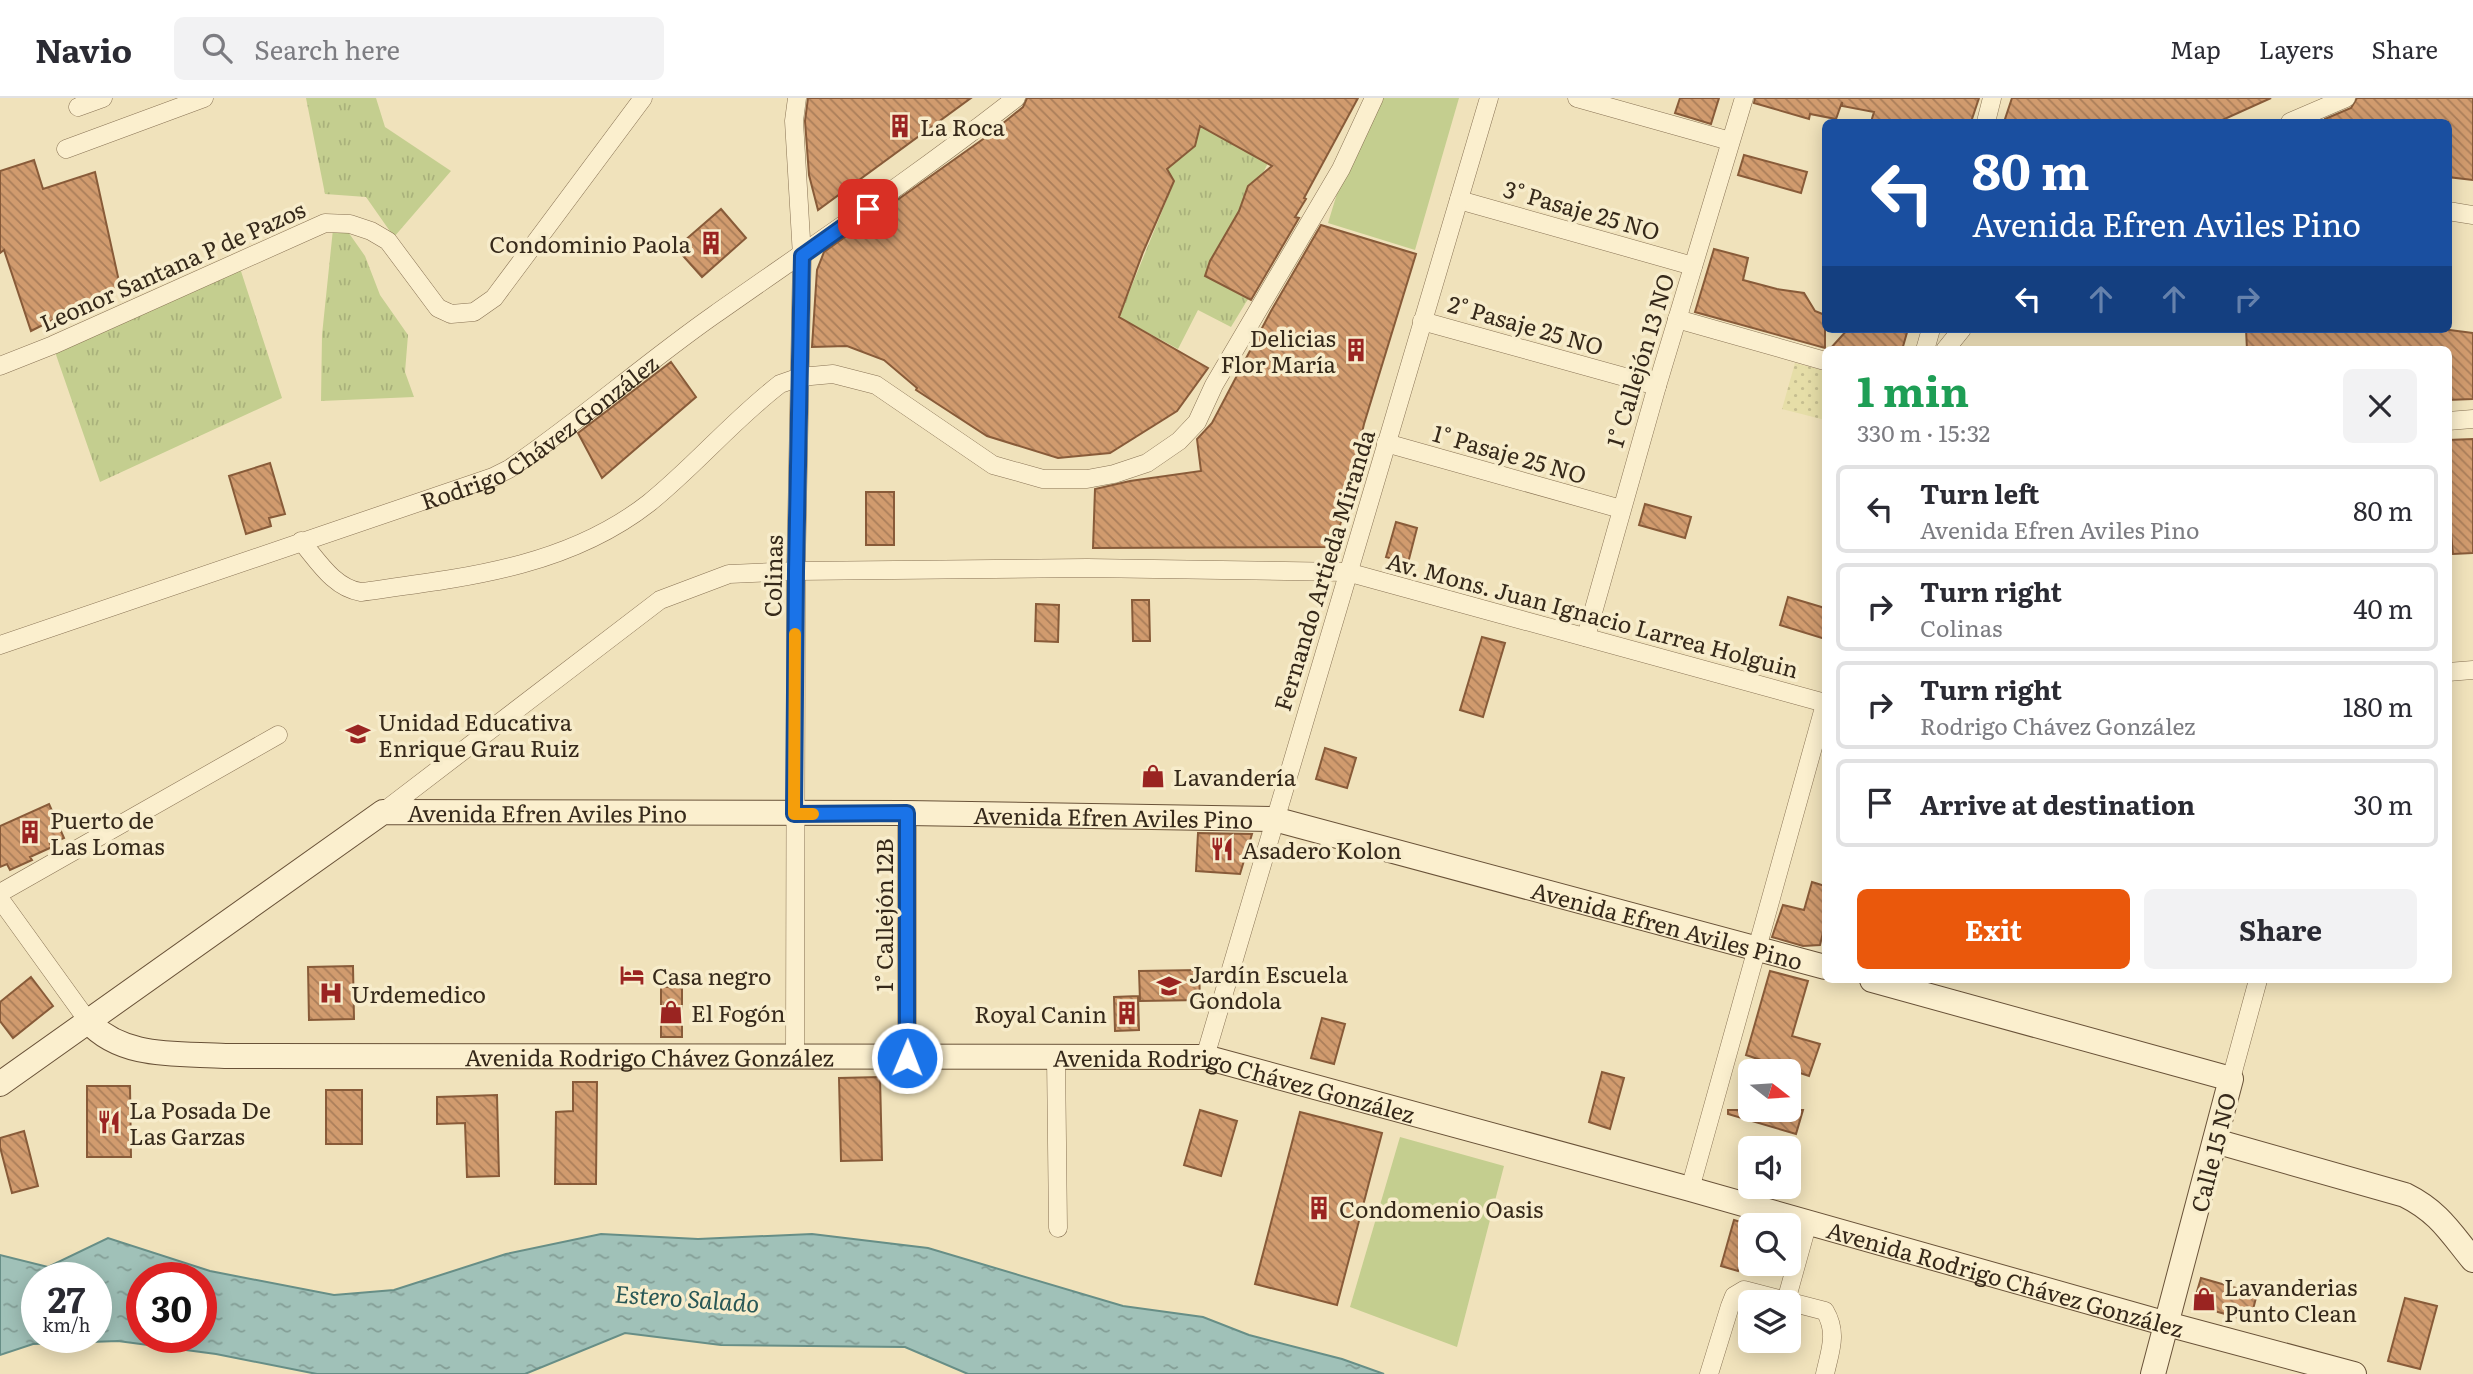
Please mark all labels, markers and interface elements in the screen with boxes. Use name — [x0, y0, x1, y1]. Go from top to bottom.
search box — [174, 17, 664, 80]
text: Navio — [35, 24, 132, 73]
icon: search — [198, 29, 236, 67]
text: Search here — [254, 29, 400, 68]
text: Map — [2170, 31, 2221, 66]
text: Layers — [2259, 31, 2333, 66]
text: Share — [2371, 31, 2438, 66]
place label: La Roca — [920, 109, 1006, 143]
building icon: La Roca — [886, 112, 914, 140]
text: 80 m — [1972, 132, 2090, 205]
icon: left — [1857, 147, 1948, 238]
street label: 3° Pasaje 25 NO — [1500, 170, 1664, 248]
pin — [838, 179, 898, 239]
icon: arrive — [849, 190, 887, 228]
street label: Leonor Santana P de Pazos — [34, 191, 310, 339]
text: Avenida Efren Aviles Pino — [1972, 199, 2361, 247]
place label: Condominio Paola — [489, 226, 692, 260]
building icon: Condominio Paola — [697, 229, 725, 257]
street label: 1° Callejón 13 NO — [1596, 269, 1682, 451]
icon: left — [2009, 280, 2047, 318]
icon: ahead — [2082, 280, 2120, 318]
icon: ahead — [2155, 280, 2193, 318]
icon: right — [2228, 280, 2266, 318]
street label: 2° Pasaje 25 NO — [1444, 286, 1608, 362]
place label: Delicias Flor María — [1220, 320, 1337, 380]
building icon: Delicias Flor María — [1342, 336, 1370, 364]
street label: Rodrigo Chávez González — [416, 346, 665, 517]
text: 1 min — [1857, 358, 1969, 420]
button: close — [2343, 369, 2417, 443]
street label: 1° Pasaje 25 NO — [1429, 415, 1591, 491]
text: 330 m · 15:32 — [1857, 415, 1990, 449]
street label: Fernando Artieda Miranda — [1264, 425, 1382, 715]
text: Turn left — [1920, 473, 2039, 512]
icon: left — [1861, 490, 1899, 528]
text: 80 m — [2353, 490, 2413, 529]
text: Avenida Efren Aviles Pino — [1920, 512, 2200, 546]
street label: Colinas — [754, 535, 790, 617]
street label: Av. Mons. Juan Ignacio Larrea Holguin — [1383, 543, 1803, 685]
text: Turn right — [1920, 571, 2062, 610]
icon: right — [1861, 588, 1899, 626]
text: 40 m — [2353, 588, 2413, 627]
text: Colinas — [1920, 610, 2002, 644]
text: Turn right — [1920, 669, 2062, 708]
icon: right — [1861, 686, 1899, 724]
text: 180 m — [2343, 686, 2413, 725]
place label: Unidad Educativa Enrique Grau Ruiz — [378, 704, 579, 764]
text: Rodrigo Chávez González — [1920, 708, 2195, 742]
school or university icon: Unidad Educativa Enrique Grau Ruiz — [344, 720, 372, 748]
place label: Lavandería — [1173, 759, 1297, 793]
shop icon: Lavandería — [1139, 762, 1167, 790]
icon: arrive — [1861, 784, 1899, 822]
text: Arrive at destination — [1920, 784, 2195, 823]
text: 30 m — [2353, 784, 2413, 823]
street label: Avenida Efren Aviles Pino — [407, 795, 687, 830]
street label: Avenida Efren Aviles Pino — [973, 797, 1253, 836]
place label: Puerto de Las Lomas — [50, 802, 165, 862]
building icon: Puerto de Las Lomas — [16, 818, 44, 846]
place label: Asadero Kolon — [1242, 832, 1402, 866]
restaurant icon: Asadero Kolon — [1208, 835, 1236, 863]
street label: 1° Callejón 12B — [866, 838, 900, 992]
street label: Avenida Efren Aviles Pino — [1528, 872, 1807, 977]
button: Exit — [1857, 889, 2130, 969]
button: Share — [2144, 889, 2417, 969]
place label: Jardín Escuela Gondola — [1189, 956, 1349, 1016]
place label: Casa negro — [652, 958, 771, 992]
hotel icon: Casa negro — [618, 961, 646, 989]
school or university icon: Jardín Escuela Gondola — [1155, 972, 1183, 1000]
place label: Urdemedico — [351, 976, 486, 1010]
hospital icon: Urdemedico — [317, 979, 345, 1007]
place label: El Fogón — [691, 995, 785, 1029]
place label: Royal Canin — [974, 996, 1107, 1030]
shop icon: El Fogón — [657, 998, 685, 1026]
building icon: Royal Canin — [1113, 999, 1141, 1027]
position arrow — [870, 1021, 944, 1095]
street label: Avenida Rodrigo Chávez González — [465, 1039, 834, 1074]
street label: Avenida Rodrigo Chávez González — [1053, 1040, 1419, 1130]
north arrow — [1738, 1059, 1801, 1122]
map controls — [1738, 1059, 1801, 1353]
street label: Calle 15 NO — [2181, 1089, 2243, 1215]
place label: La Posada De Las Garzas — [129, 1092, 271, 1152]
restaurant icon: La Posada De Las Garzas — [95, 1108, 123, 1136]
button: sound — [1738, 1136, 1801, 1199]
place label: Condomenio Oasis — [1339, 1191, 1543, 1225]
building icon: Condomenio Oasis — [1305, 1194, 1333, 1222]
street label: Avenida Rodrigo Chávez González — [1823, 1212, 2187, 1345]
button: search — [1738, 1213, 1801, 1276]
speed limit sign: 30 — [126, 1262, 217, 1353]
place label: Lavanderias Punto Clean — [2224, 1269, 2357, 1329]
text: 27 — [48, 1272, 85, 1324]
water label: Estero Salado — [613, 1274, 761, 1320]
shop icon: Lavanderias Punto Clean — [2190, 1285, 2218, 1313]
button: layers — [1738, 1290, 1801, 1353]
text: km/h — [43, 1311, 90, 1338]

